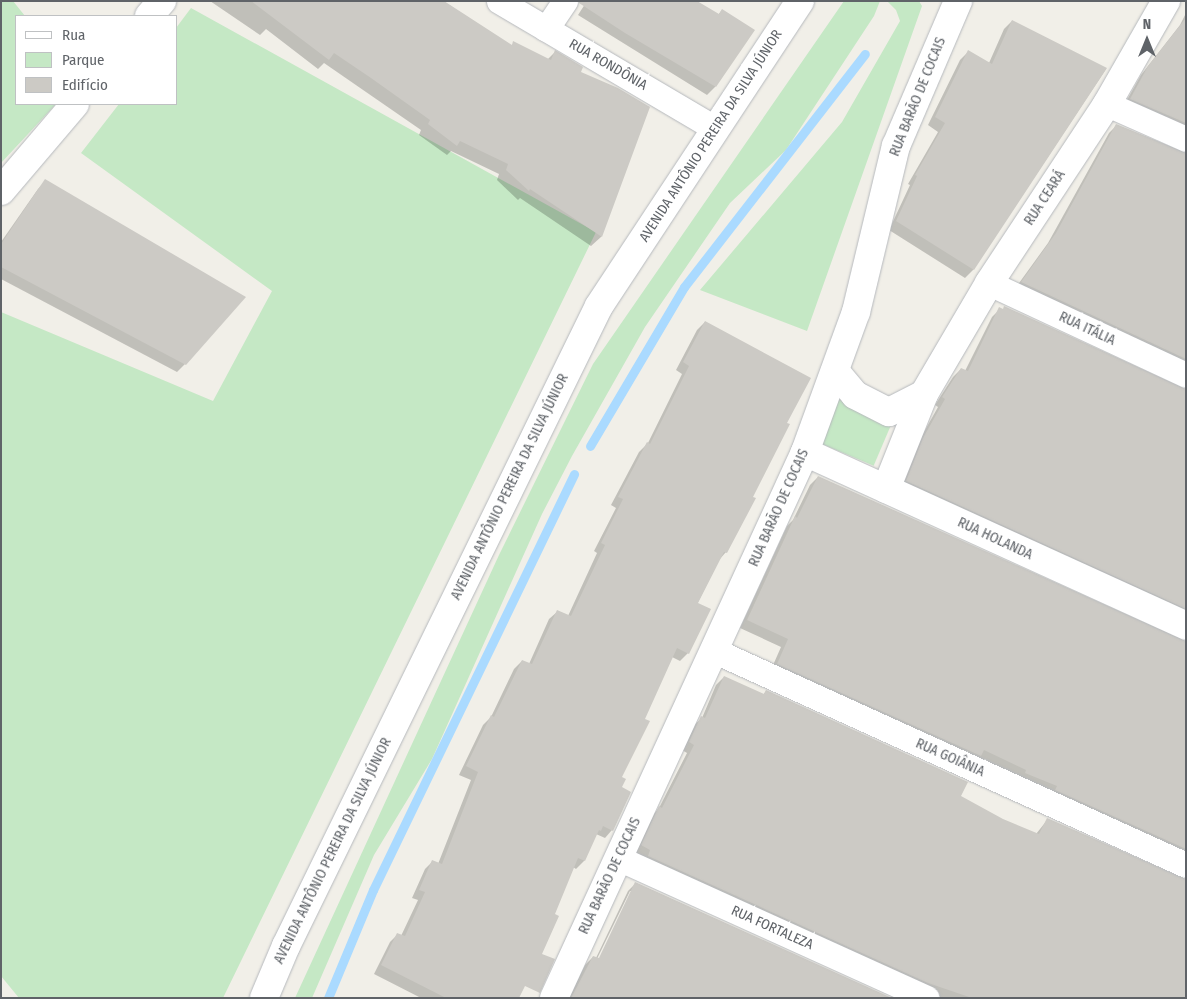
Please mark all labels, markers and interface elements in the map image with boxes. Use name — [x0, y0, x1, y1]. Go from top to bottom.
legend — [15, 15, 178, 105]
north arrow — [1122, 15, 1172, 65]
text: N — [1143, 16, 1151, 33]
text: Rua — [62, 26, 85, 44]
street label: AVENIDA ANTÔNIO PEREIRA DA SILVA JÚNIOR — [636, 27, 786, 245]
street label: RUA BARÃO DE COCAIS — [886, 35, 950, 159]
street label: RUA RONDÔNIA — [566, 36, 650, 94]
text: Parque — [62, 51, 105, 69]
text: Edifício — [62, 76, 108, 94]
street label: RUA CEARÁ — [1021, 167, 1069, 229]
street label: RUA ITÁLIA — [1056, 309, 1118, 349]
street label: AVENIDA ANTÔNIO PEREIRA DA SILVA JÚNIOR — [448, 371, 572, 603]
street label: RUA BARÃO DE COCAIS — [746, 447, 812, 569]
street label: RUA HOLANDA — [955, 514, 1035, 564]
street label: AVENIDA ANTÔNIO PEREIRA DA SILVA JÚNIOR — [271, 735, 395, 967]
street label: RUA GOIÂNIA — [913, 735, 987, 781]
street label: RUA BARÃO DE COCAIS — [576, 815, 644, 937]
street label: RUA FORTALEZA — [728, 902, 816, 954]

